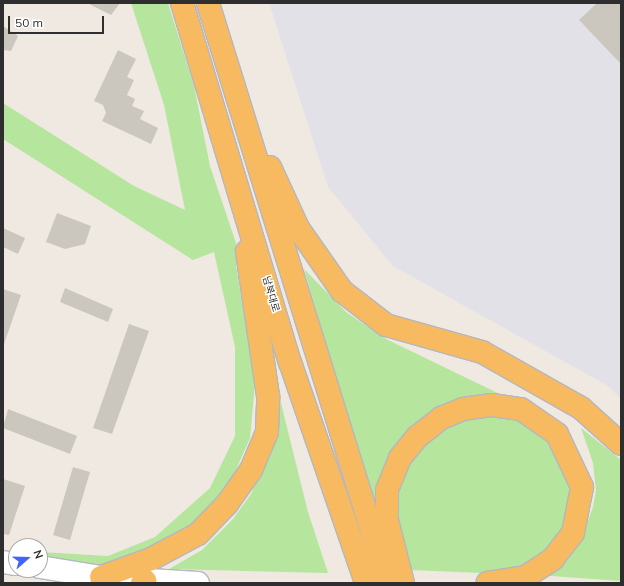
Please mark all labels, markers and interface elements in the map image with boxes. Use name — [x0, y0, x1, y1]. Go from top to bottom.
scale bar — [10, 8, 106, 34]
text: 50 m — [15, 15, 43, 30]
street label: 남북대로 — [260, 275, 282, 313]
north arrow — [8, 538, 48, 578]
text: N — [30, 548, 46, 561]

